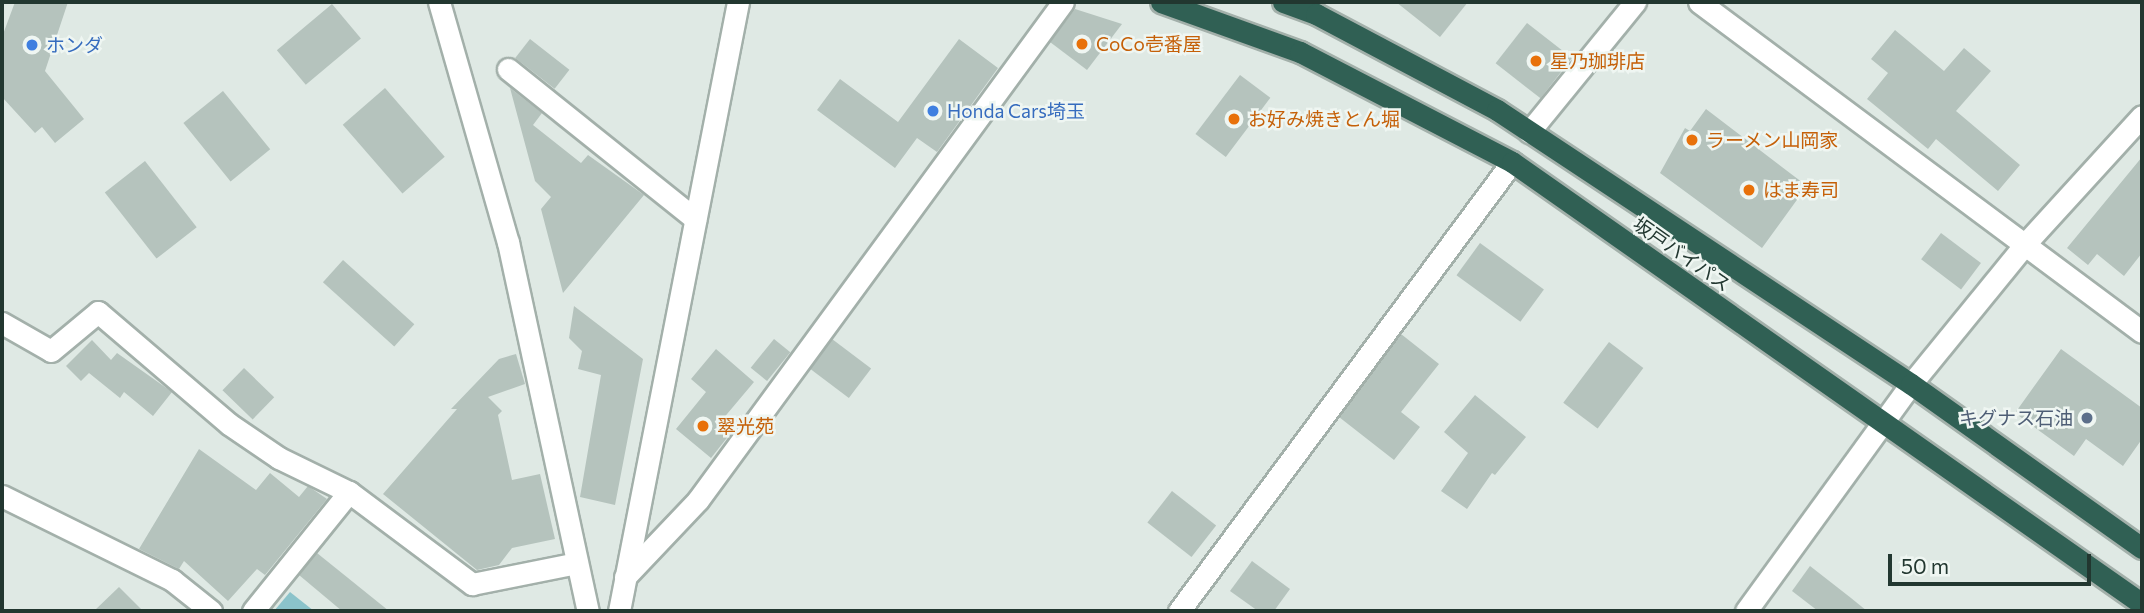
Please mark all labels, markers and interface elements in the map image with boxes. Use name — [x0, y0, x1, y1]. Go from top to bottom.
place label: CoCo壱番屋 — [1096, 33, 1202, 55]
place label: ホンダ — [46, 34, 103, 56]
marker: CoCo壱番屋 — [1074, 36, 1090, 52]
marker: ホンダ — [24, 37, 40, 53]
place label: 星乃珈琲店 — [1550, 50, 1645, 72]
marker: 星乃珈琲店 — [1528, 53, 1544, 69]
place label: Honda Cars埼玉 — [947, 100, 1085, 122]
marker: Honda Cars埼玉 — [925, 103, 941, 119]
place label: お好み焼きとん堀 — [1248, 108, 1400, 130]
marker: お好み焼きとん堀 — [1226, 111, 1242, 127]
place label: ラーメン山岡家 — [1706, 129, 1839, 151]
marker: ラーメン山岡家 — [1684, 132, 1700, 148]
place label: はま寿司 — [1763, 179, 1839, 201]
marker: はま寿司 — [1741, 182, 1757, 198]
street label: 坂戸バイパス — [1629, 212, 1735, 296]
place label: キグナス石油 — [1959, 407, 2073, 429]
marker: キグナス石油 — [2079, 410, 2095, 426]
place label: 翠光苑 — [717, 415, 774, 437]
marker: 翠光苑 — [695, 418, 711, 434]
scale bar — [1892, 540, 2095, 584]
text: 50 m — [1901, 553, 1949, 578]

